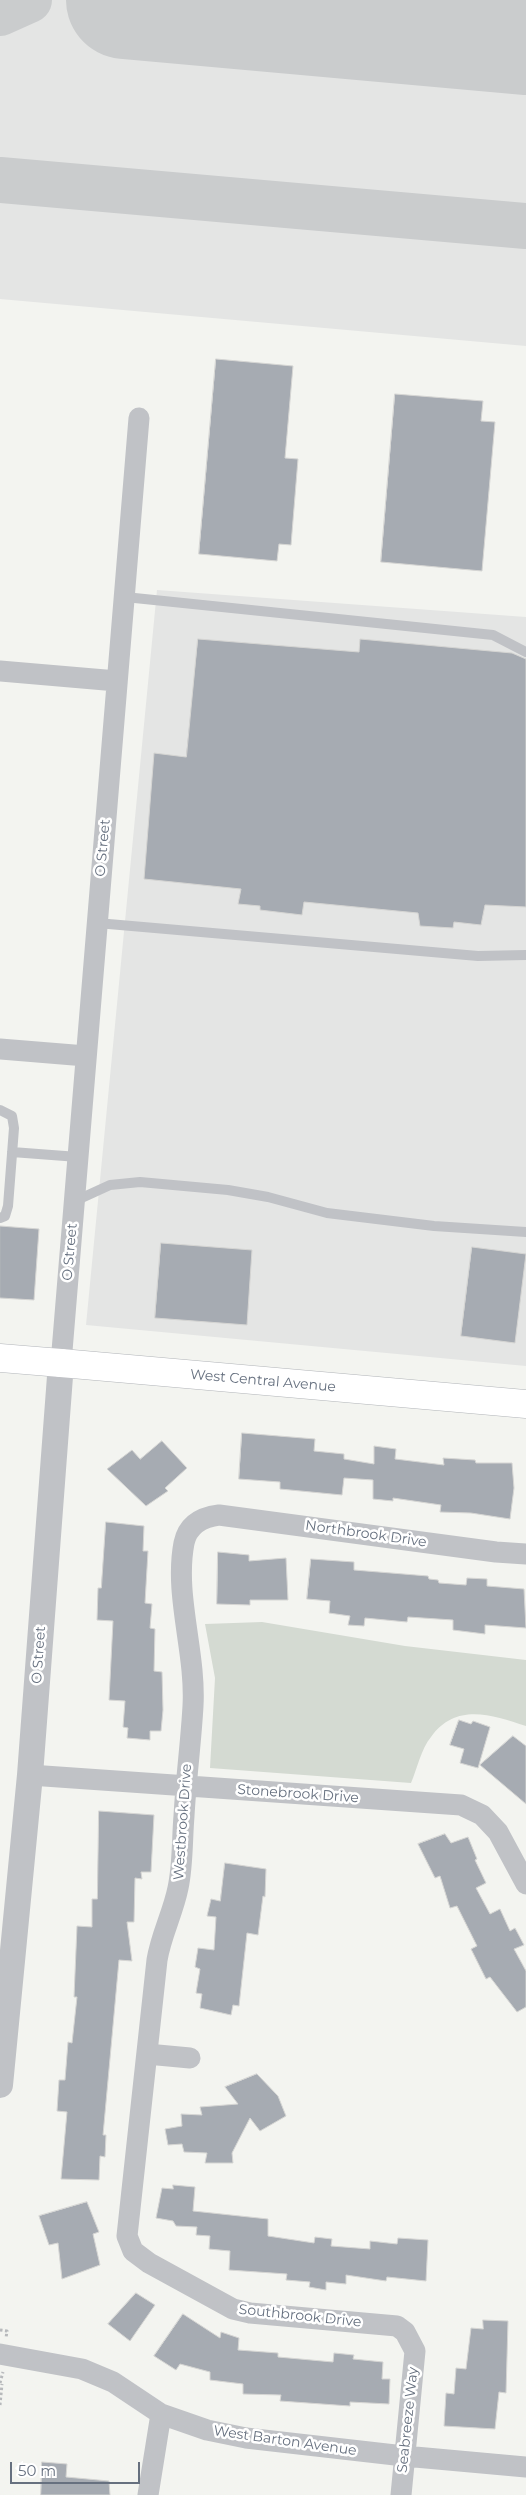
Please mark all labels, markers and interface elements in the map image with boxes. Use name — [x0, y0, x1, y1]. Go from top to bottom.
street label: O Street — [92, 819, 114, 877]
street label: O Street — [59, 1223, 81, 1281]
street label: West Central Avenue — [189, 1366, 337, 1396]
street label: Northbrook Drive — [304, 1517, 428, 1551]
street label: O Street — [29, 1626, 49, 1684]
street label: Westbrook Drive — [171, 1763, 195, 1881]
street label: Stonebrook Drive — [237, 1781, 359, 1807]
street label: Southbrook Drive — [238, 2301, 362, 2331]
street label: Seabreeze Way — [394, 2366, 422, 2474]
street label: West Barton Avenue — [212, 2423, 358, 2459]
scale bar — [12, 2452, 142, 2484]
text: 50 m — [18, 2461, 56, 2480]

